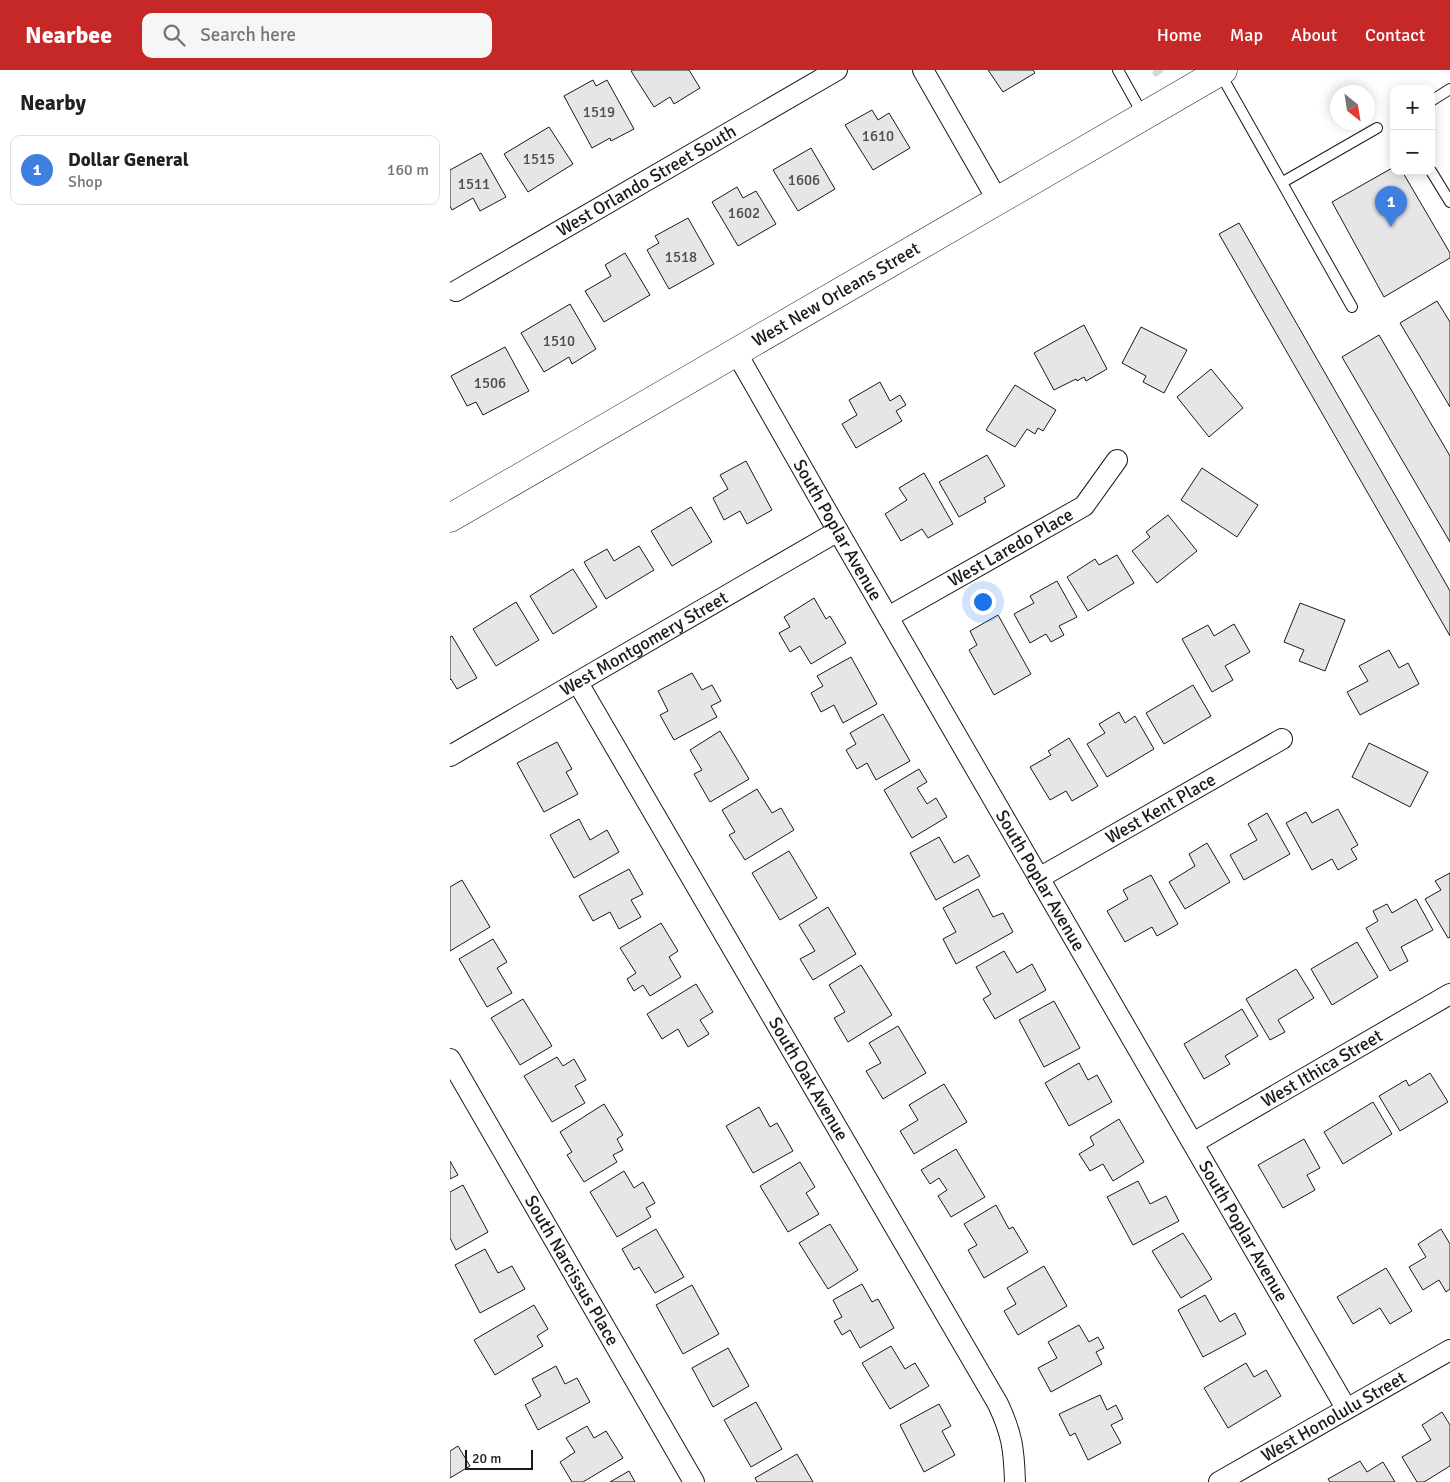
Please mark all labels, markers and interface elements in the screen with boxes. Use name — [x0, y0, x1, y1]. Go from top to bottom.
search box — [142, 13, 492, 58]
text: Nearbee — [25, 20, 112, 50]
icon: search — [160, 21, 188, 49]
text: Search here — [200, 23, 296, 47]
text: Home — [1157, 24, 1202, 46]
text: Map — [1230, 24, 1263, 46]
text: About — [1291, 24, 1337, 46]
text: Contact — [1365, 24, 1425, 46]
north arrow — [1330, 85, 1375, 130]
map controls — [1390, 85, 1435, 175]
button: + — [1390, 85, 1435, 130]
text: Nearby — [20, 90, 86, 116]
house number: 1519 — [583, 103, 615, 121]
street label: West Orlando Street South — [553, 120, 740, 241]
house number: 1610 — [862, 127, 894, 145]
button: − — [1390, 130, 1435, 175]
text: Dollar General — [68, 148, 189, 172]
house number: 1515 — [523, 150, 555, 168]
text: 1 — [33, 160, 41, 180]
text: 160 m — [387, 160, 429, 180]
house number: 1606 — [788, 171, 820, 189]
text: Shop — [68, 172, 102, 192]
house number: 1511 — [458, 175, 490, 193]
pin: 1 — [1375, 186, 1407, 227]
house number: 1602 — [728, 204, 760, 222]
street label: West New Orleans Street — [748, 237, 924, 352]
house number: 1518 — [665, 248, 697, 266]
house number: 1510 — [543, 332, 575, 350]
house number: 1506 — [474, 374, 506, 392]
street label: South Poplar Avenue — [788, 455, 887, 605]
street label: West Laredo Place — [944, 503, 1077, 592]
street label: West Montgomery Street — [556, 586, 732, 701]
your location — [970, 589, 996, 615]
street label: West Kent Place — [1102, 768, 1220, 849]
street label: South Poplar Avenue — [991, 806, 1090, 955]
street label: South Oak Avenue — [764, 1013, 853, 1145]
street label: West Ithica Street — [1257, 1024, 1387, 1112]
street label: South Poplar Avenue — [1194, 1157, 1293, 1305]
street label: South Narcissus Place — [520, 1191, 624, 1350]
street label: West Honolulu Street — [1257, 1366, 1410, 1467]
scale bar — [465, 1447, 532, 1470]
text: 20 m — [472, 1450, 501, 1467]

